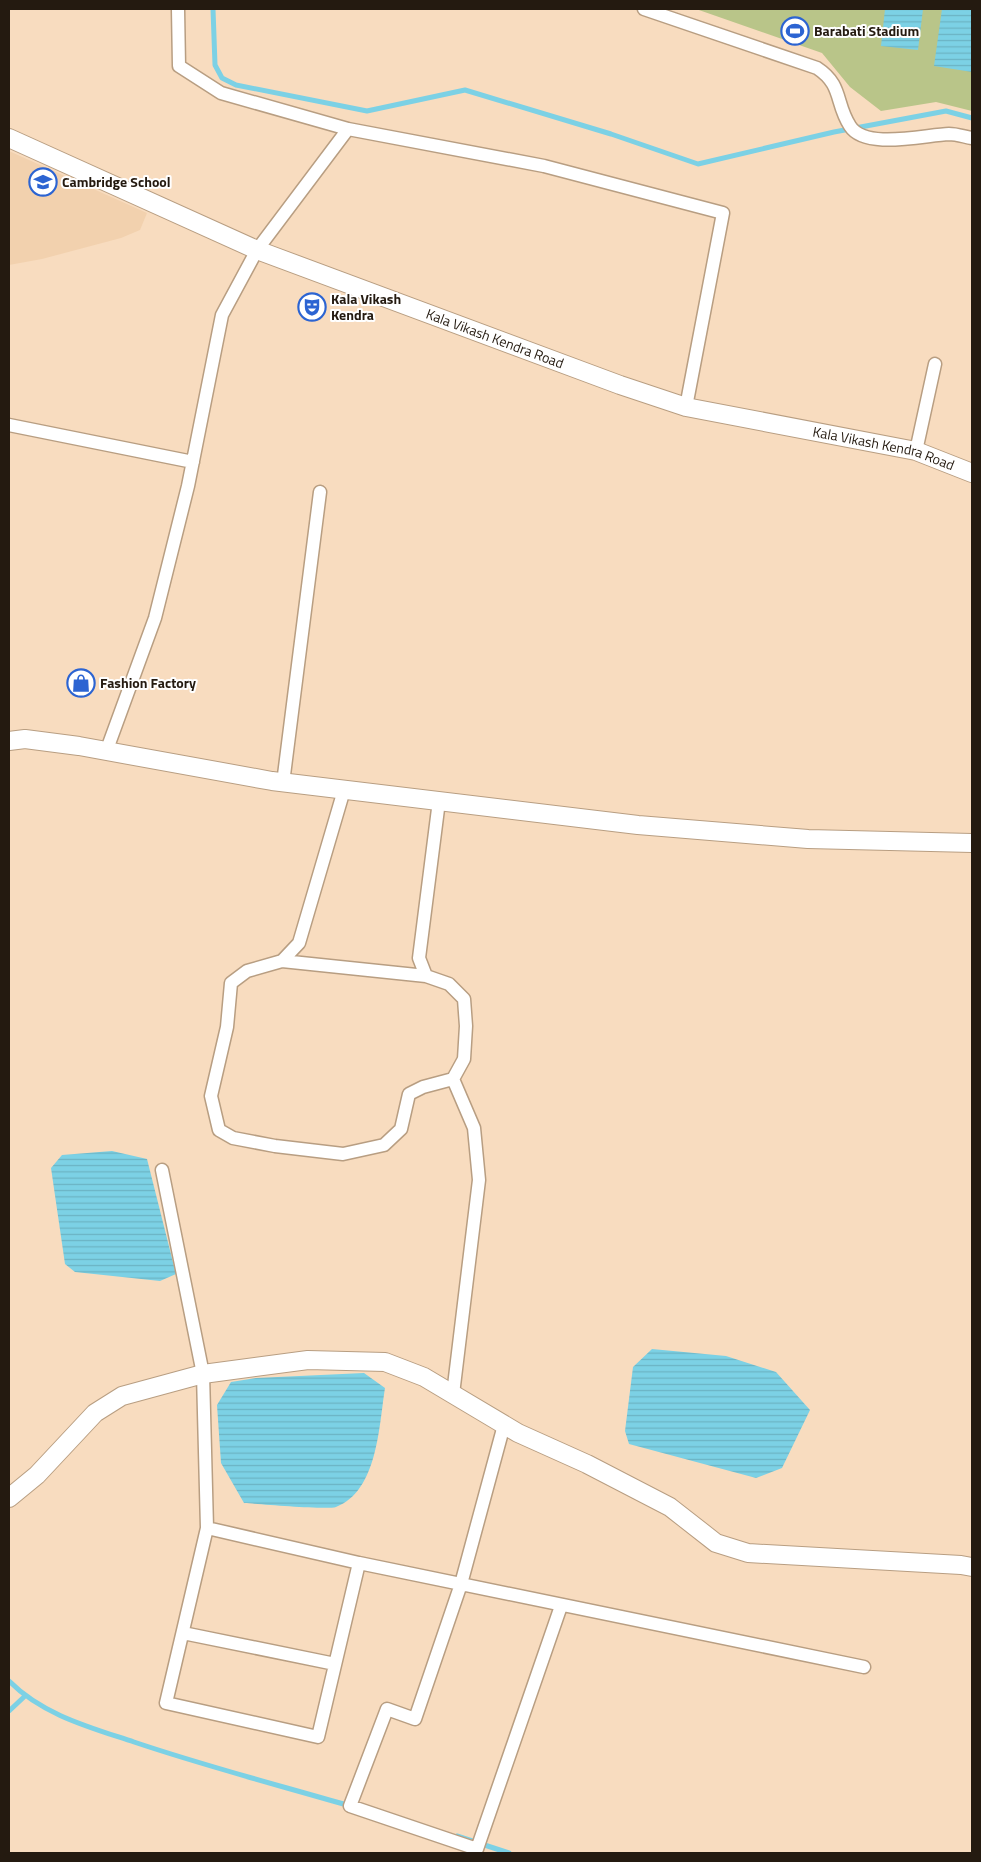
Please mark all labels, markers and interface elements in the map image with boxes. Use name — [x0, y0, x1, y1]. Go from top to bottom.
sports icon: Barabati Stadium — [780, 16, 810, 46]
place label: Barabati Stadium — [814, 20, 919, 41]
school or university icon: Cambridge School — [28, 167, 58, 197]
place label: Cambridge School — [62, 171, 171, 192]
place label: Kala Vikash Kendra — [331, 288, 401, 325]
theatre icon: Kala Vikash Kendra — [297, 292, 327, 322]
street label: Kala Vikash Kendra Road — [423, 303, 567, 373]
street label: Kala Vikash Kendra Road — [811, 420, 958, 475]
shop icon: Fashion Factory — [66, 668, 96, 698]
place label: Fashion Factory — [100, 672, 196, 693]

